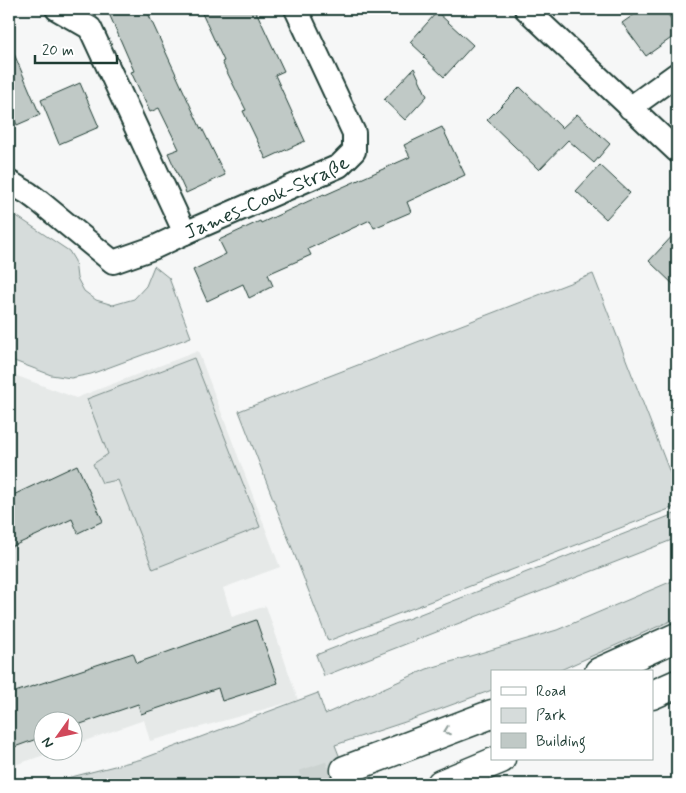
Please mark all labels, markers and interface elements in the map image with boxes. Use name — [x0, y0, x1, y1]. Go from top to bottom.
scale bar — [35, 32, 118, 64]
text: 20 m — [42, 41, 74, 61]
street label: James-Cook-Straße — [181, 151, 356, 247]
legend — [491, 670, 654, 760]
text: Road — [536, 682, 566, 702]
text: Park — [536, 706, 566, 726]
north arrow — [32, 710, 82, 760]
one-way arrow — [443, 725, 452, 735]
text: Building — [536, 732, 586, 753]
text: N — [38, 734, 58, 751]

